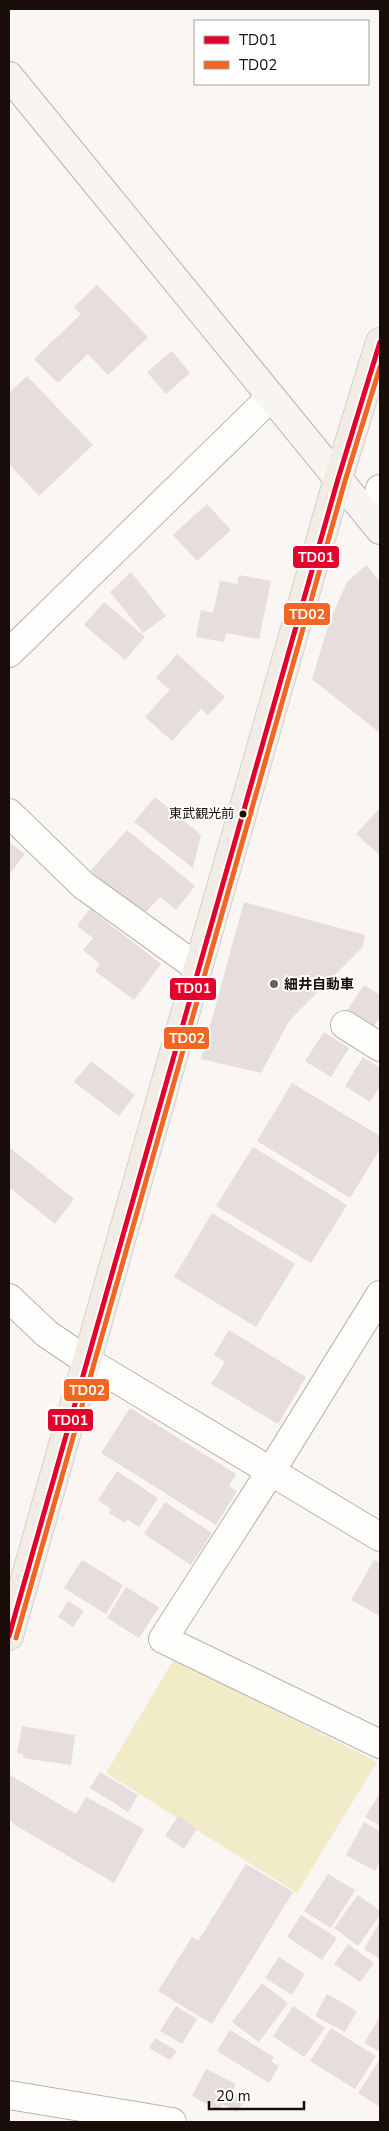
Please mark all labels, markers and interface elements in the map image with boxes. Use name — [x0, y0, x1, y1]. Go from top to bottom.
legend — [194, 20, 369, 85]
text: TD01 — [239, 30, 277, 50]
text: TD02 — [239, 55, 277, 75]
line badge: TD01 — [292, 545, 340, 569]
text: TD01 — [298, 548, 334, 567]
line badge: TD02 — [283, 602, 331, 626]
text: TD02 — [289, 605, 325, 624]
place label: 東武観光前 — [169, 805, 234, 823]
marker: 東武観光前 — [238, 809, 248, 819]
place label: 細井自動車 — [284, 975, 354, 994]
line badge: TD01 — [169, 977, 217, 1001]
marker: 細井自動車 — [268, 978, 280, 990]
text: TD01 — [175, 979, 211, 998]
line badge: TD02 — [163, 1026, 210, 1050]
text: TD02 — [169, 1029, 205, 1048]
line badge: TD02 — [63, 1378, 110, 1402]
text: TD02 — [69, 1381, 105, 1400]
line badge: TD01 — [47, 1408, 94, 1432]
text: TD01 — [52, 1411, 88, 1430]
scale bar — [209, 2078, 304, 2110]
text: 20 m — [216, 2086, 251, 2106]

